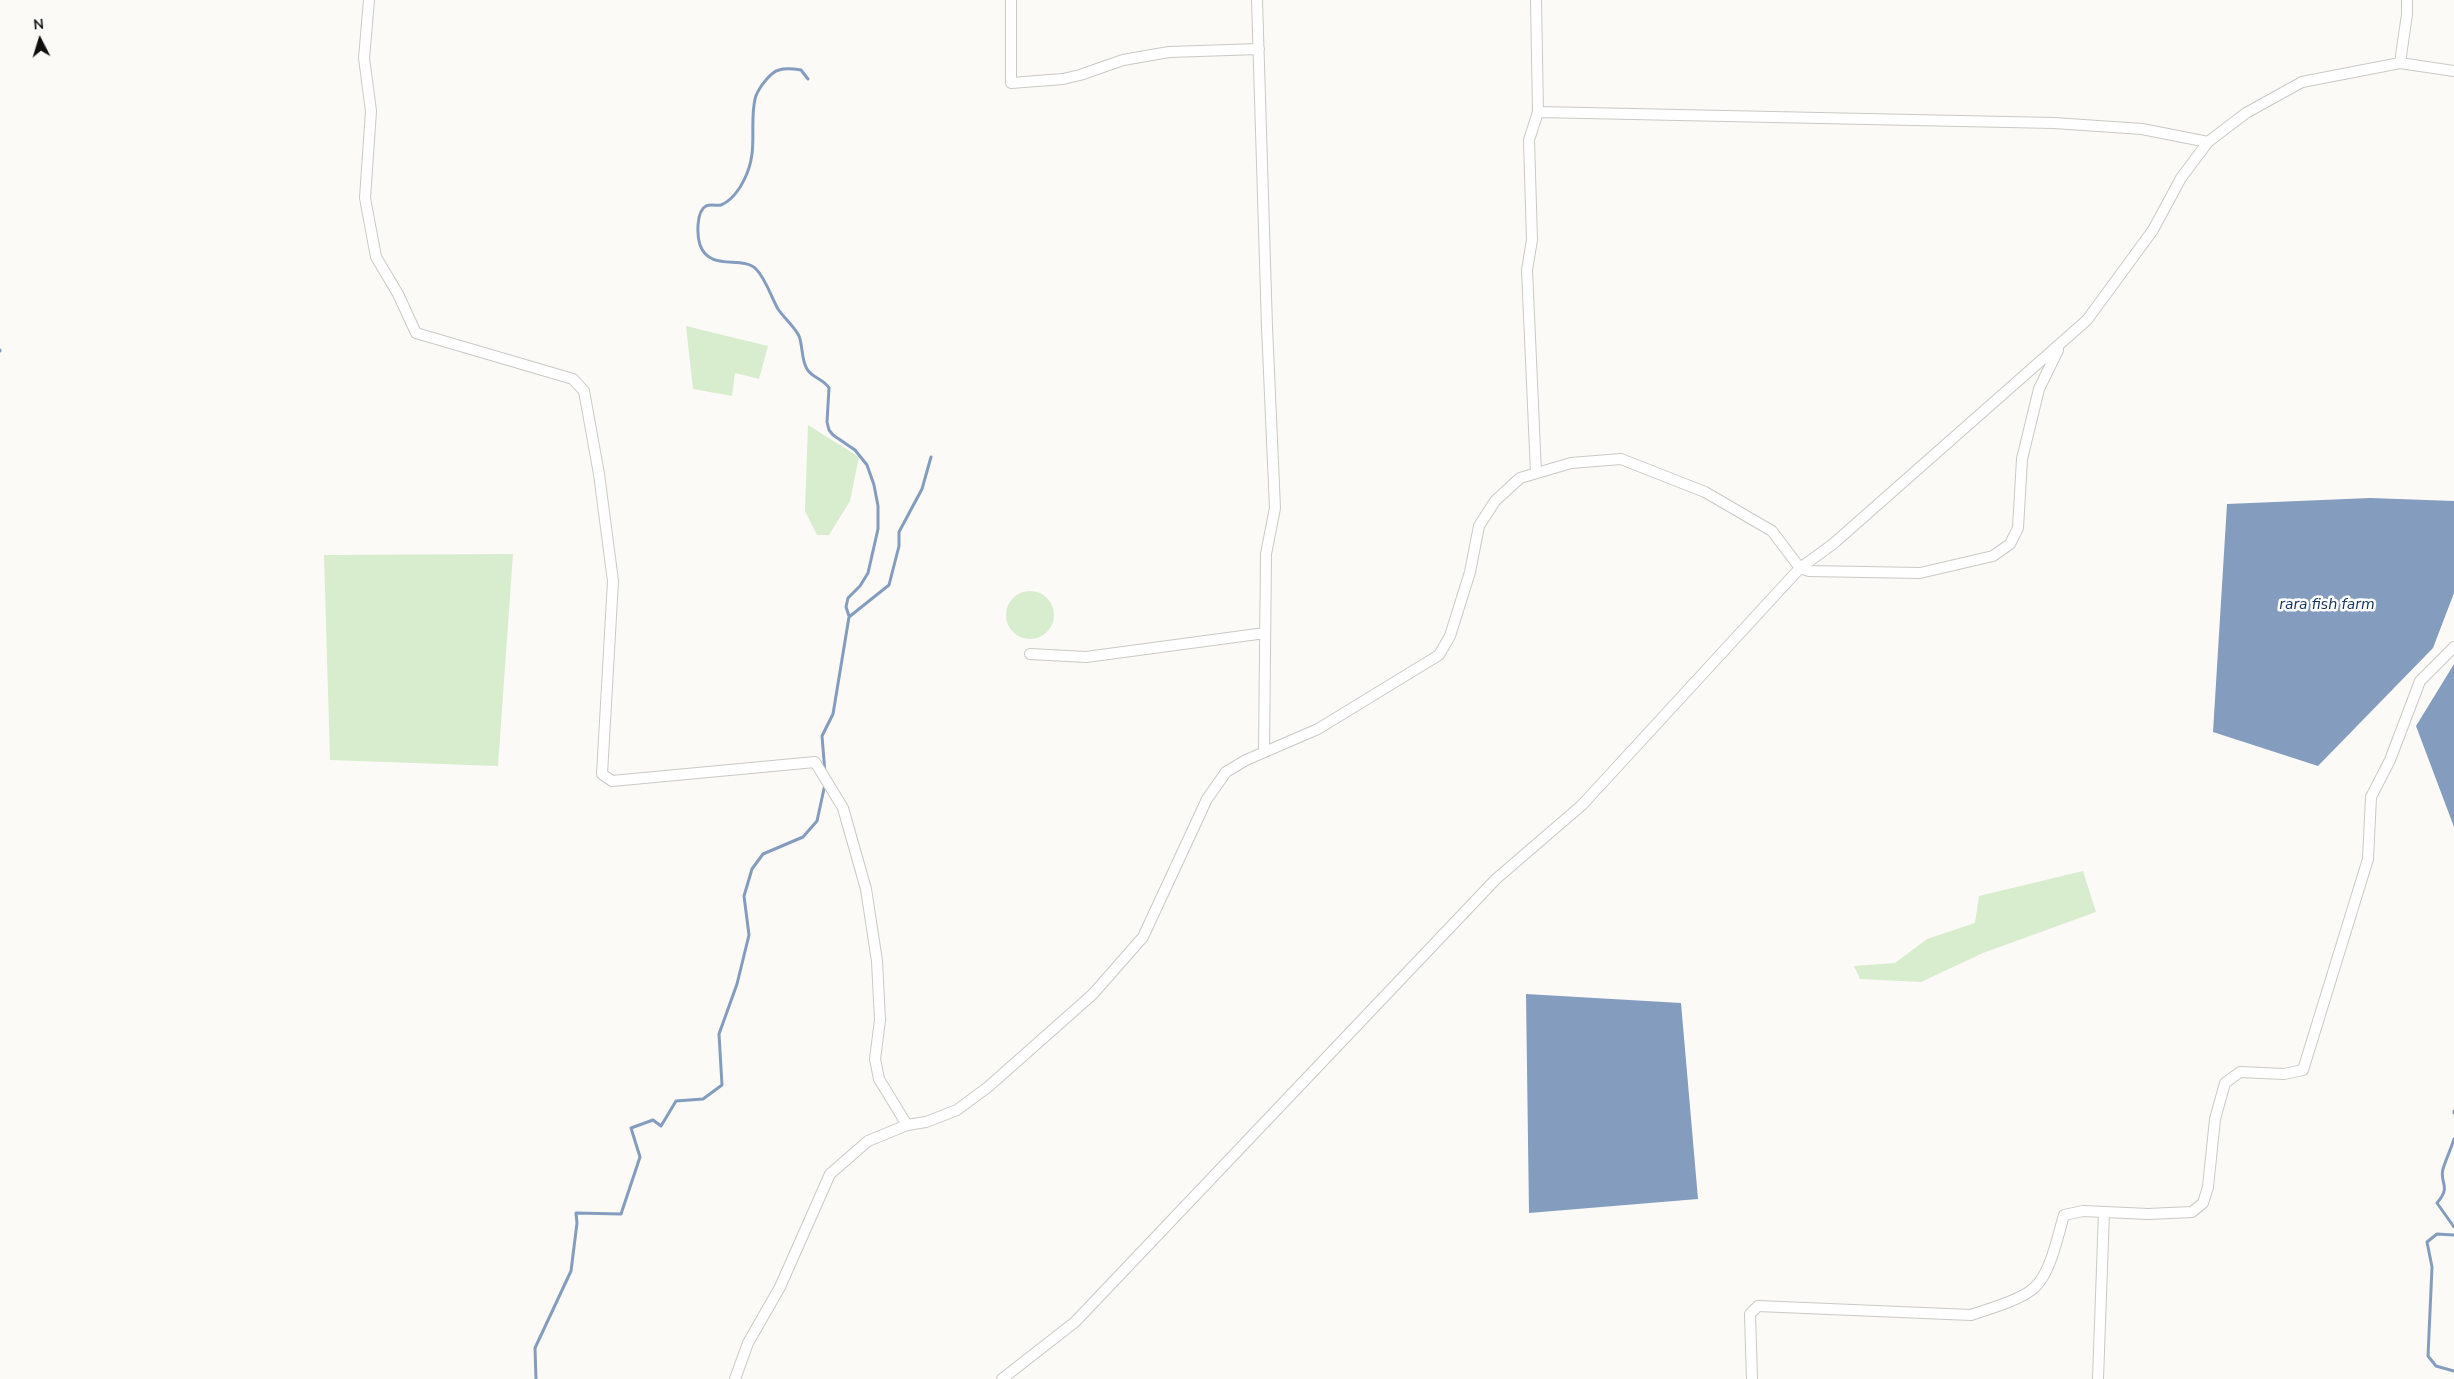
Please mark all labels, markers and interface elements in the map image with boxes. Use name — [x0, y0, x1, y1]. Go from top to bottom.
north arrow — [15, 15, 65, 65]
text: N — [33, 15, 45, 34]
water label: rara fish farm — [2279, 595, 2375, 615]

